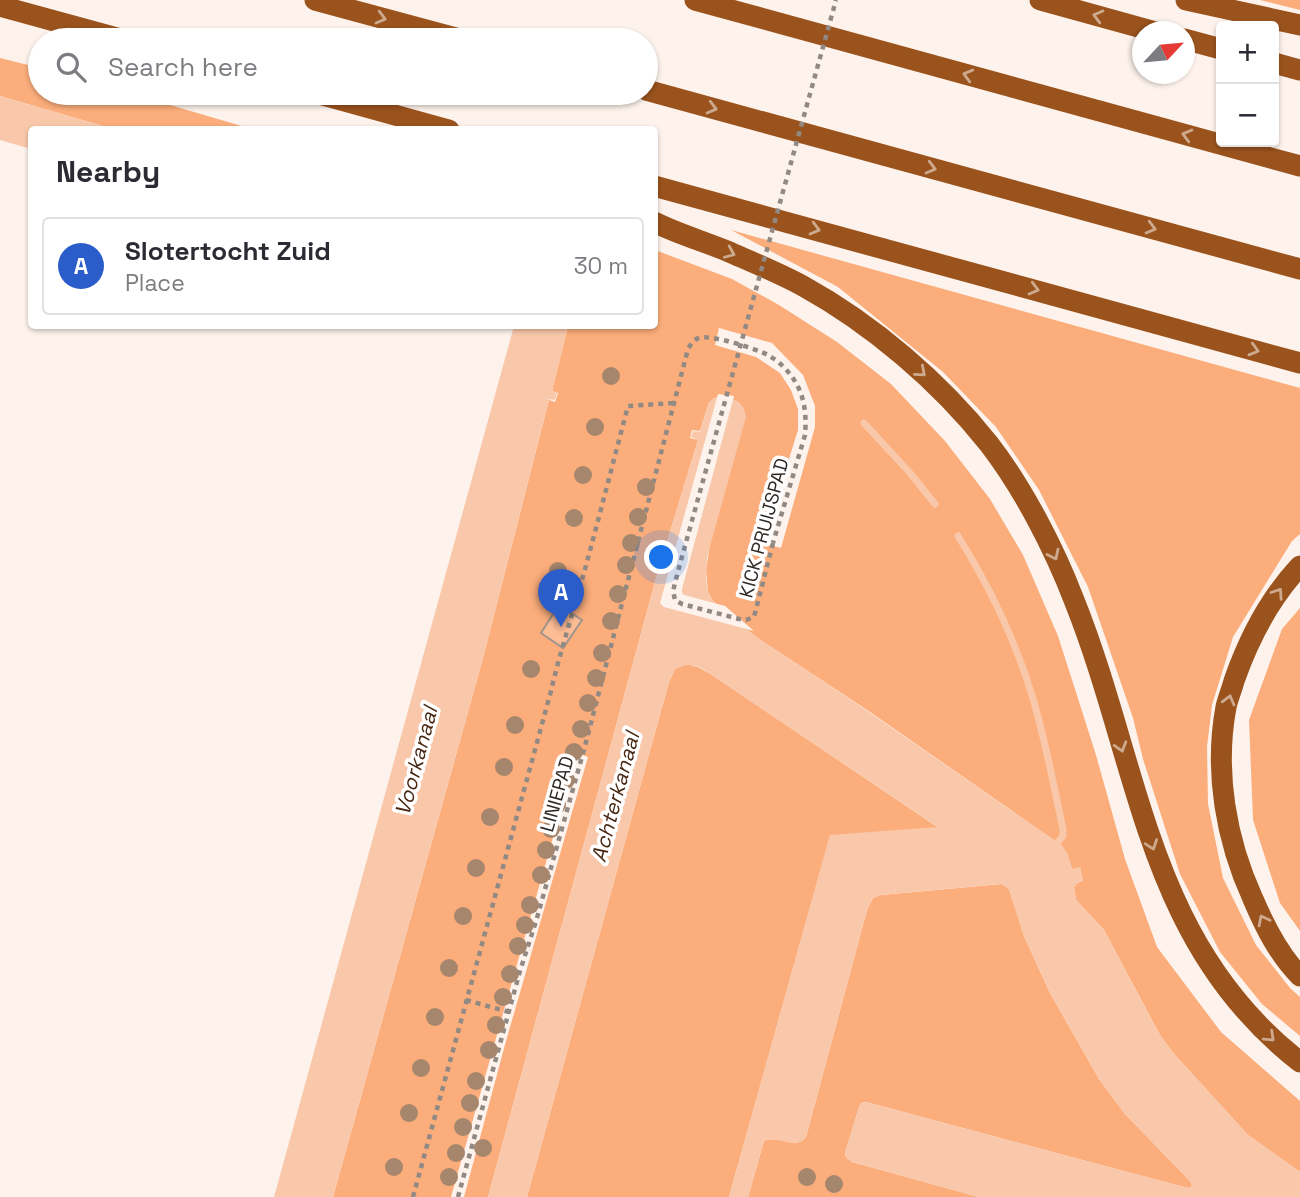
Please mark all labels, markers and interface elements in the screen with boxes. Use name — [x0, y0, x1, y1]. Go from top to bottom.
one-way arrow — [375, 10, 387, 24]
one-way arrow — [1092, 10, 1104, 24]
north arrow — [1132, 21, 1195, 84]
map controls — [1216, 21, 1279, 147]
button: + — [1216, 21, 1279, 84]
search box — [28, 28, 658, 105]
icon: search — [52, 48, 90, 86]
text: Search here — [108, 50, 258, 84]
one-way arrow — [962, 69, 974, 83]
button: − — [1216, 84, 1279, 147]
one-way arrow — [705, 100, 717, 114]
one-way arrow — [1181, 129, 1193, 143]
text: Nearby — [56, 152, 160, 191]
one-way arrow — [925, 160, 937, 174]
one-way arrow — [1144, 220, 1156, 234]
one-way arrow — [809, 221, 821, 236]
text: Slotertocht Zuid — [125, 234, 331, 268]
one-way arrow — [723, 244, 735, 258]
text: A — [74, 251, 88, 281]
text: 30 m — [574, 251, 628, 281]
text: Place — [125, 268, 185, 298]
one-way arrow — [1028, 281, 1040, 296]
one-way arrow — [1247, 342, 1259, 356]
one-way arrow — [913, 364, 926, 377]
street label: KICK PRUIJSPAD — [733, 455, 795, 601]
your location — [644, 540, 678, 574]
one-way arrow — [1046, 548, 1060, 560]
pin: A — [538, 569, 584, 627]
one-way arrow — [1270, 588, 1282, 601]
one-way arrow — [1221, 694, 1235, 706]
water label: Voorkanaal — [389, 701, 444, 818]
water label: Achterkanaal — [585, 726, 646, 865]
one-way arrow — [1113, 740, 1128, 752]
street label: LINIEPAD — [534, 753, 580, 835]
one-way arrow — [1144, 838, 1158, 851]
one-way arrow — [1257, 915, 1271, 927]
one-way arrow — [1262, 1028, 1275, 1041]

